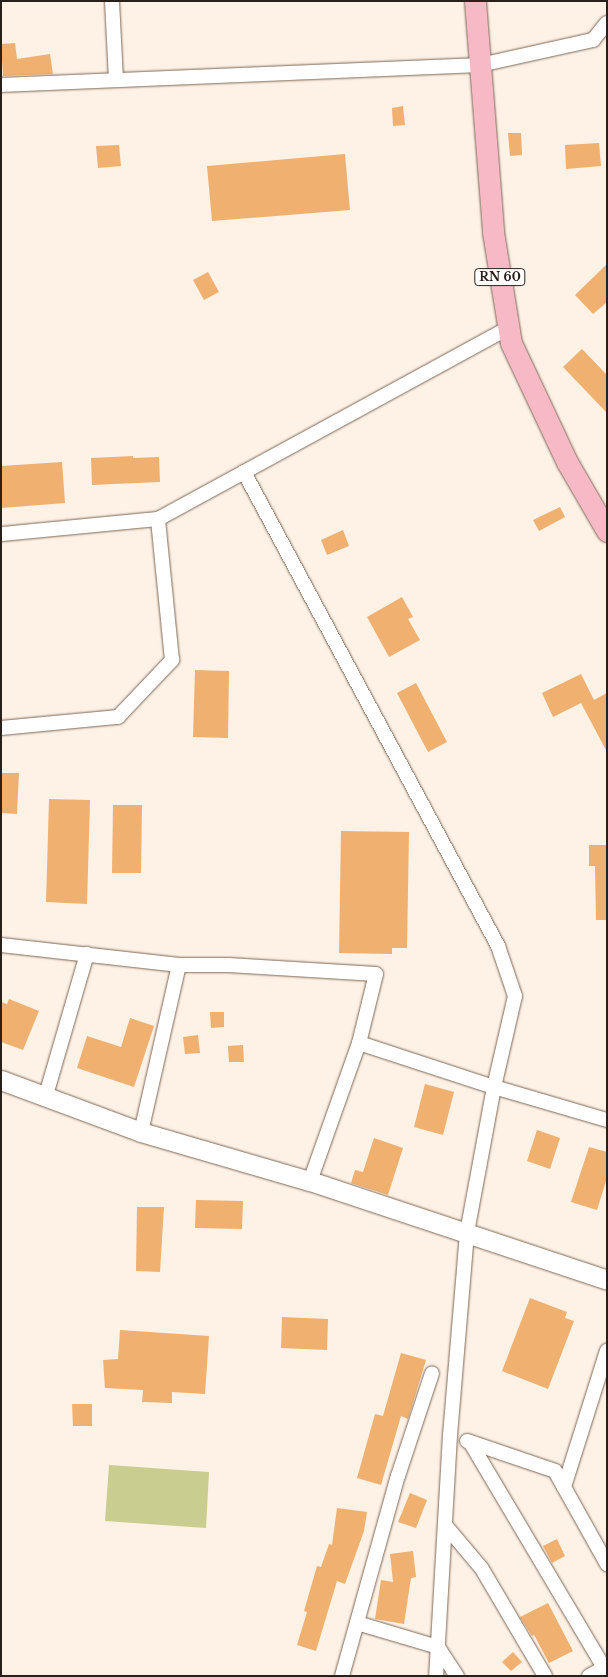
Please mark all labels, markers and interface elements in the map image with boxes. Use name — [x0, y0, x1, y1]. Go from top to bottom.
road number: RN 60 — [474, 268, 526, 286]

